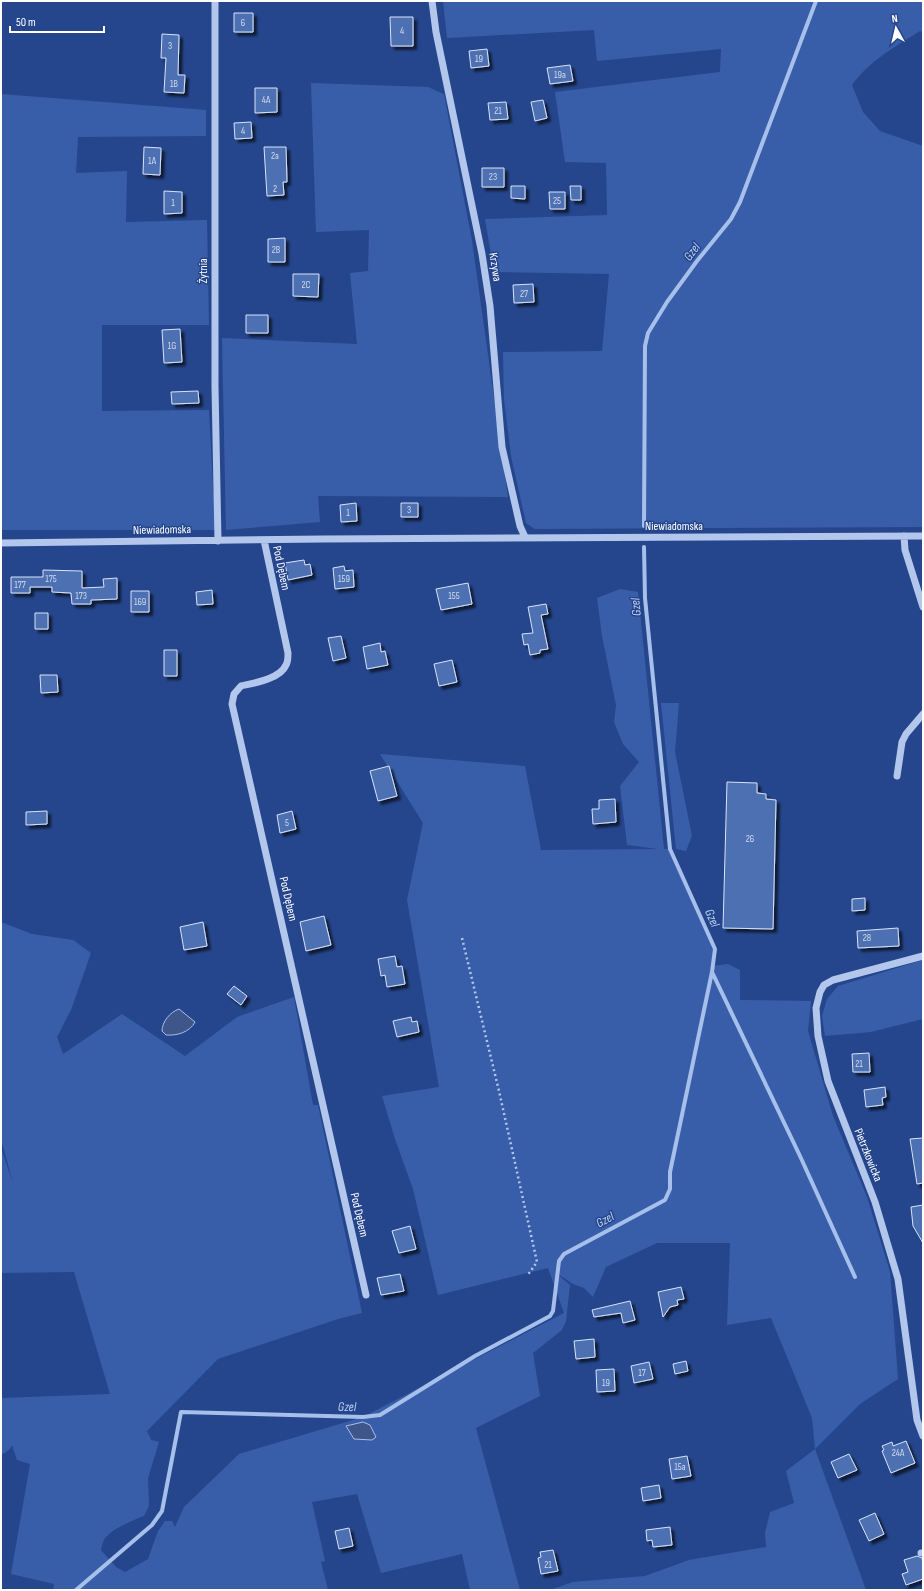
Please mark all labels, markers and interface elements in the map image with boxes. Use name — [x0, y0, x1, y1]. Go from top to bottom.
scale bar — [10, 8, 104, 34]
north arrow — [876, 8, 916, 48]
text: N — [891, 12, 899, 25]
text: 50 m — [16, 15, 36, 30]
house number: 6 — [241, 17, 245, 29]
house number: 4 — [400, 25, 404, 37]
house number: 3 — [168, 40, 172, 52]
house number: 19 — [475, 53, 483, 65]
house number: 19a — [554, 69, 566, 81]
house number: 1B — [170, 78, 179, 90]
house number: 4A — [262, 94, 271, 106]
house number: 21 — [494, 105, 502, 117]
house number: 4 — [241, 125, 245, 137]
house number: 2a — [271, 150, 279, 162]
house number: 1A — [148, 155, 157, 167]
house number: 23 — [489, 171, 497, 183]
house number: 2 — [273, 183, 277, 195]
house number: 25 — [553, 195, 561, 207]
house number: 1 — [171, 197, 175, 209]
water label: Gzel — [680, 239, 704, 264]
house number: 2B — [272, 244, 281, 256]
street label: Krzywa — [485, 251, 505, 283]
street label: Żytnia — [196, 258, 211, 284]
house number: 2C — [302, 279, 311, 291]
house number: 27 — [520, 288, 528, 300]
house number: 1G — [168, 340, 176, 352]
house number: 3 — [407, 504, 411, 516]
house number: 1 — [346, 507, 350, 519]
street label: Niewiadomska — [645, 519, 703, 534]
street label: Niewiadomska — [133, 522, 191, 538]
street label: Pod Dębem — [269, 544, 293, 592]
house number: 175 — [45, 573, 57, 585]
house number: 159 — [338, 573, 350, 585]
house number: 177 — [14, 579, 26, 591]
house number: 173 — [75, 590, 87, 602]
house number: 155 — [448, 590, 460, 602]
house number: 169 — [134, 596, 146, 608]
water label: Gzel — [627, 597, 645, 617]
house number: 5 — [285, 817, 289, 829]
house number: 26 — [746, 833, 754, 845]
street label: Pod Dębem — [276, 875, 300, 923]
water label: Gzel — [701, 906, 723, 930]
house number: 28 — [863, 932, 871, 944]
house number: 21 — [855, 1058, 863, 1070]
street label: Pietrzkowicka — [851, 1126, 886, 1184]
street label: Pod Dębem — [347, 1191, 371, 1239]
water label: Gzel — [593, 1208, 617, 1231]
house number: 17 — [638, 1367, 646, 1379]
house number: 19 — [602, 1377, 610, 1389]
water label: Gzel — [338, 1399, 357, 1415]
house number: 24A — [892, 1447, 905, 1459]
house number: 15a — [674, 1461, 686, 1473]
house number: 21 — [544, 1559, 552, 1571]

